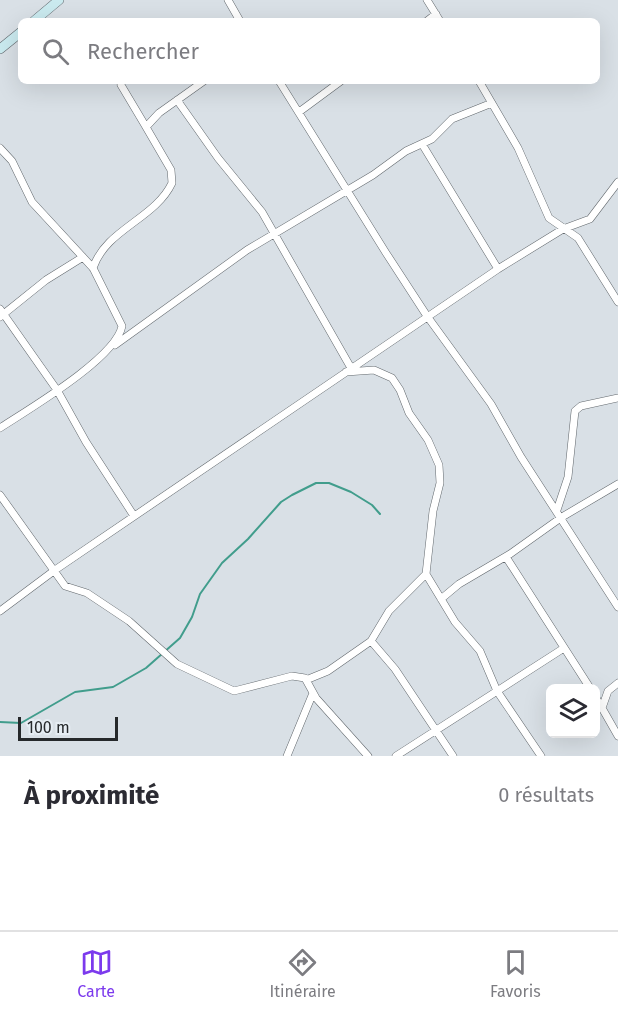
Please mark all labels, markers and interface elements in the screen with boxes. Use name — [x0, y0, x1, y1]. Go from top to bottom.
search box — [18, 18, 600, 84]
icon: search — [39, 35, 72, 68]
text: Rechercher — [87, 38, 199, 65]
map controls — [546, 684, 600, 738]
button: layers — [546, 684, 600, 738]
scale bar — [18, 714, 118, 742]
text: 100 m — [27, 718, 70, 737]
text: À proximité — [24, 780, 159, 811]
text: 0 résultats — [498, 783, 594, 807]
tab: Carte — [77, 946, 115, 1001]
tab: Itinéraire — [269, 946, 336, 1001]
tab: Favoris — [490, 946, 541, 1001]

